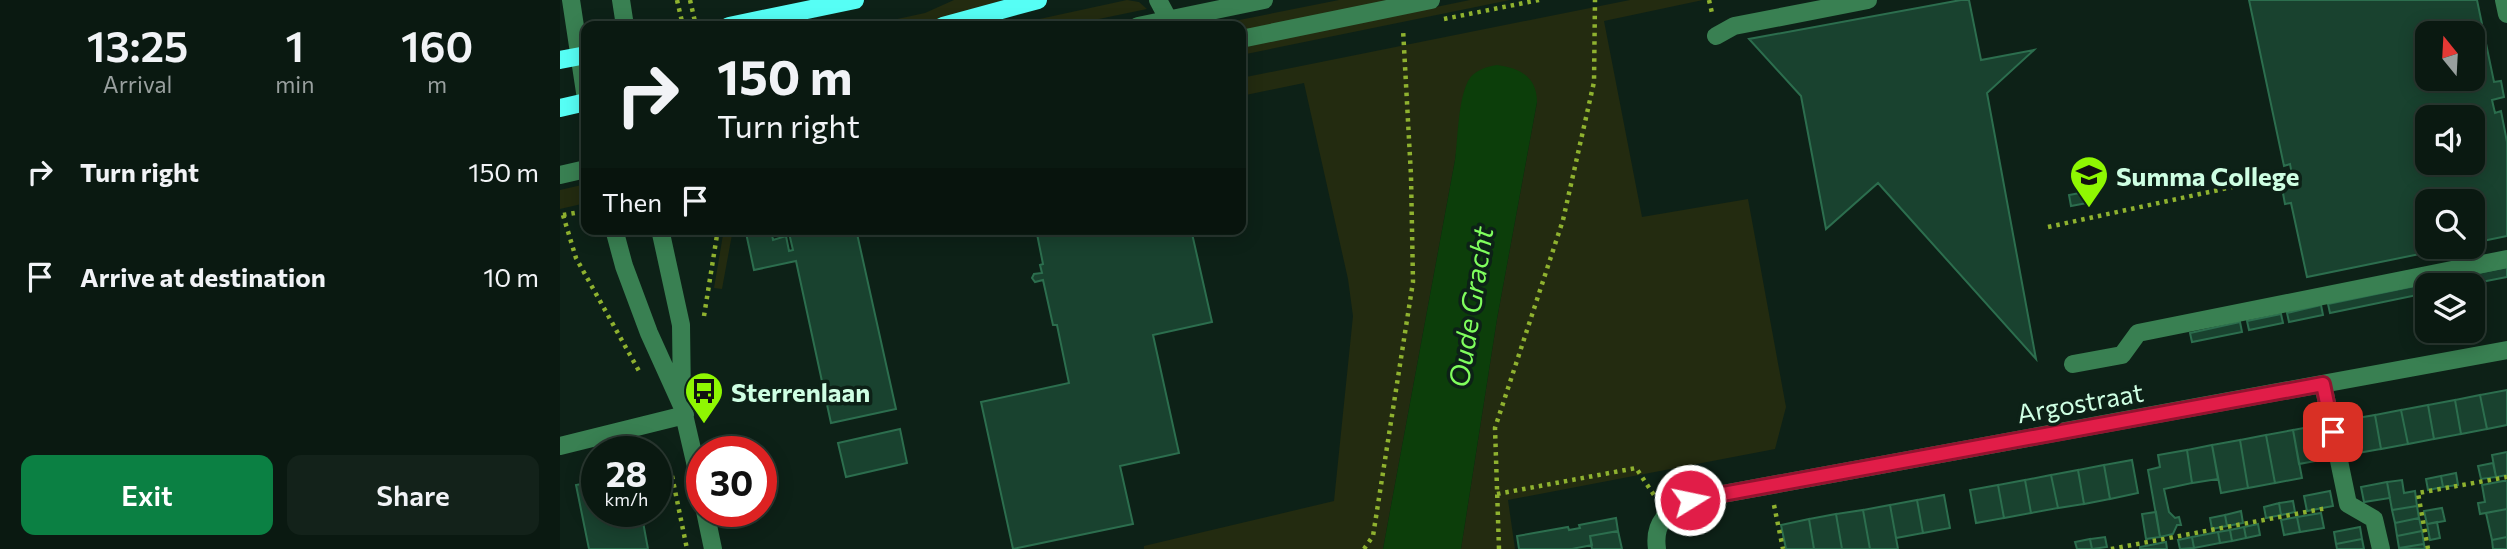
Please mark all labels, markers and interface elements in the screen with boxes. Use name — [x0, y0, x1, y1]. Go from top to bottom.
text: 13:25 — [87, 19, 188, 71]
text: 1 — [285, 19, 304, 71]
text: 160 — [401, 19, 473, 71]
north arrow — [2415, 21, 2485, 91]
map controls — [2415, 21, 2485, 343]
text: 150 m — [717, 45, 852, 105]
icon: right — [602, 49, 693, 140]
text: Arrival — [103, 70, 172, 98]
text: min — [275, 70, 314, 98]
text: m — [427, 70, 447, 98]
text: Turn right — [717, 105, 860, 145]
button: sound — [2415, 105, 2485, 175]
icon: right — [21, 153, 59, 191]
school or university icon: Summa College — [2068, 154, 2110, 209]
text: Turn right — [80, 156, 199, 187]
text: 150 m — [468, 156, 539, 187]
place label: Summa College — [2116, 160, 2299, 191]
icon: arrive — [676, 182, 714, 220]
text: Then — [602, 186, 662, 217]
button: search — [2415, 189, 2485, 259]
water label: Oude Gracht — [1441, 224, 1500, 390]
icon: arrive — [21, 258, 59, 296]
text: Arrive at destination — [80, 261, 326, 292]
text: 10 m — [483, 261, 539, 292]
button: layers — [2415, 273, 2485, 343]
bus stop icon: Sterrenlaan — [683, 370, 725, 425]
place label: Sterrenlaan — [731, 376, 870, 407]
street label: Argostraat — [2014, 376, 2146, 428]
pin — [2303, 402, 2363, 462]
icon: arrive — [2314, 413, 2352, 451]
speed limit sign: 30 — [686, 436, 777, 527]
text: 28 — [606, 451, 647, 494]
button: Exit — [21, 455, 273, 535]
button: Share — [287, 455, 539, 535]
position arrow — [1653, 463, 1727, 537]
text: km/h — [605, 488, 648, 510]

